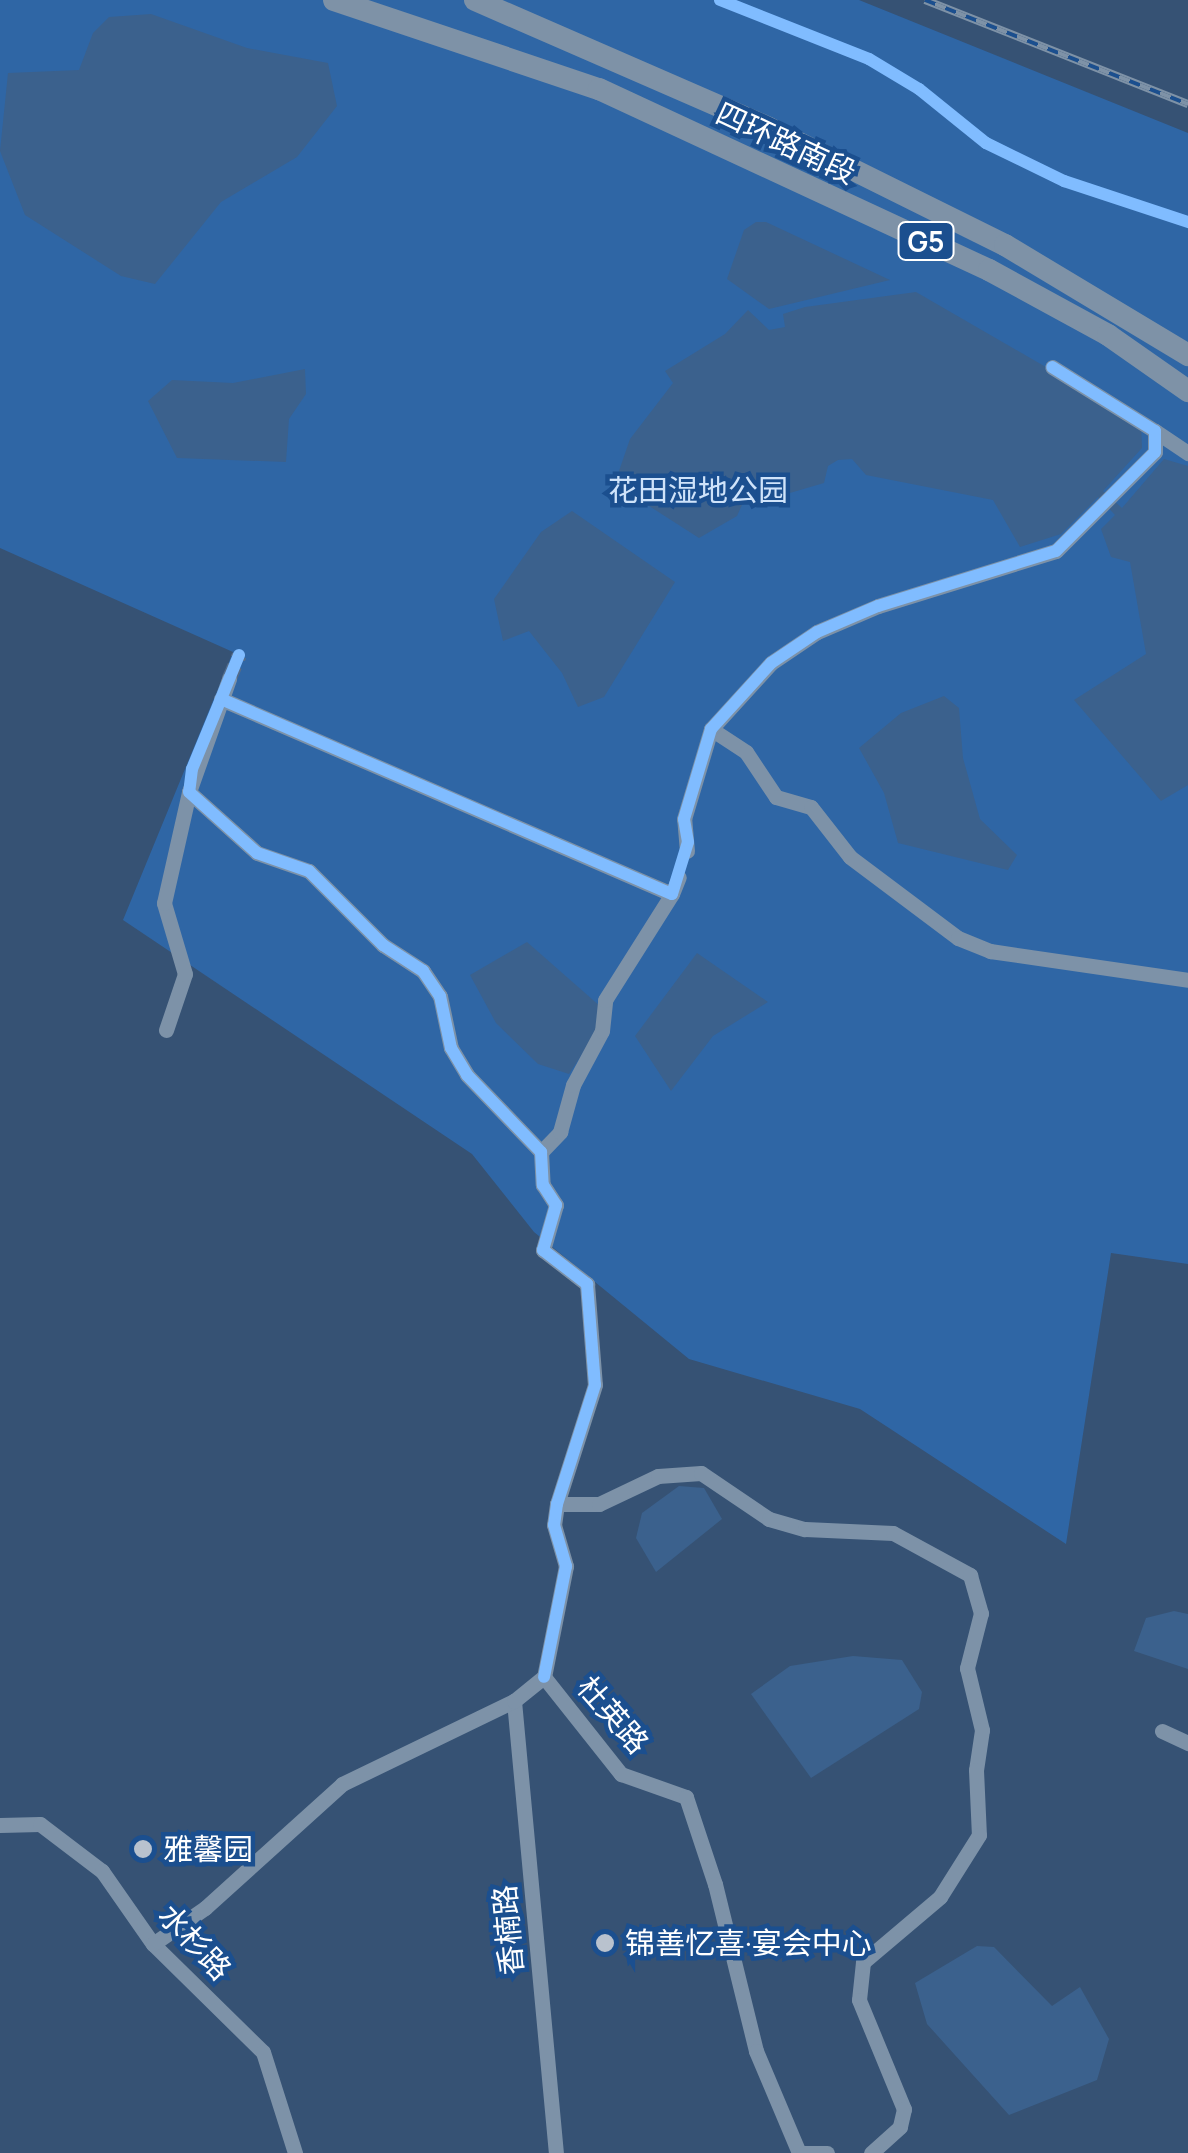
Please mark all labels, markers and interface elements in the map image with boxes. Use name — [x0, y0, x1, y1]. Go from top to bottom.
street label: 四环路南段 — [710, 95, 862, 191]
road number: G5 — [896, 218, 956, 264]
park label: 花田湿地公园 — [608, 472, 788, 508]
street label: 杜英路 — [570, 1669, 656, 1761]
place label: 雅馨园 — [163, 1831, 253, 1867]
marker: 雅馨园 — [132, 1838, 154, 1860]
street label: 香楠路 — [486, 1884, 530, 1976]
street label: 水杉路 — [151, 1897, 239, 1987]
place label: 锦善忆喜·宴会中心 — [625, 1925, 872, 1961]
marker: 锦善忆喜·宴会中心 — [594, 1932, 616, 1954]

